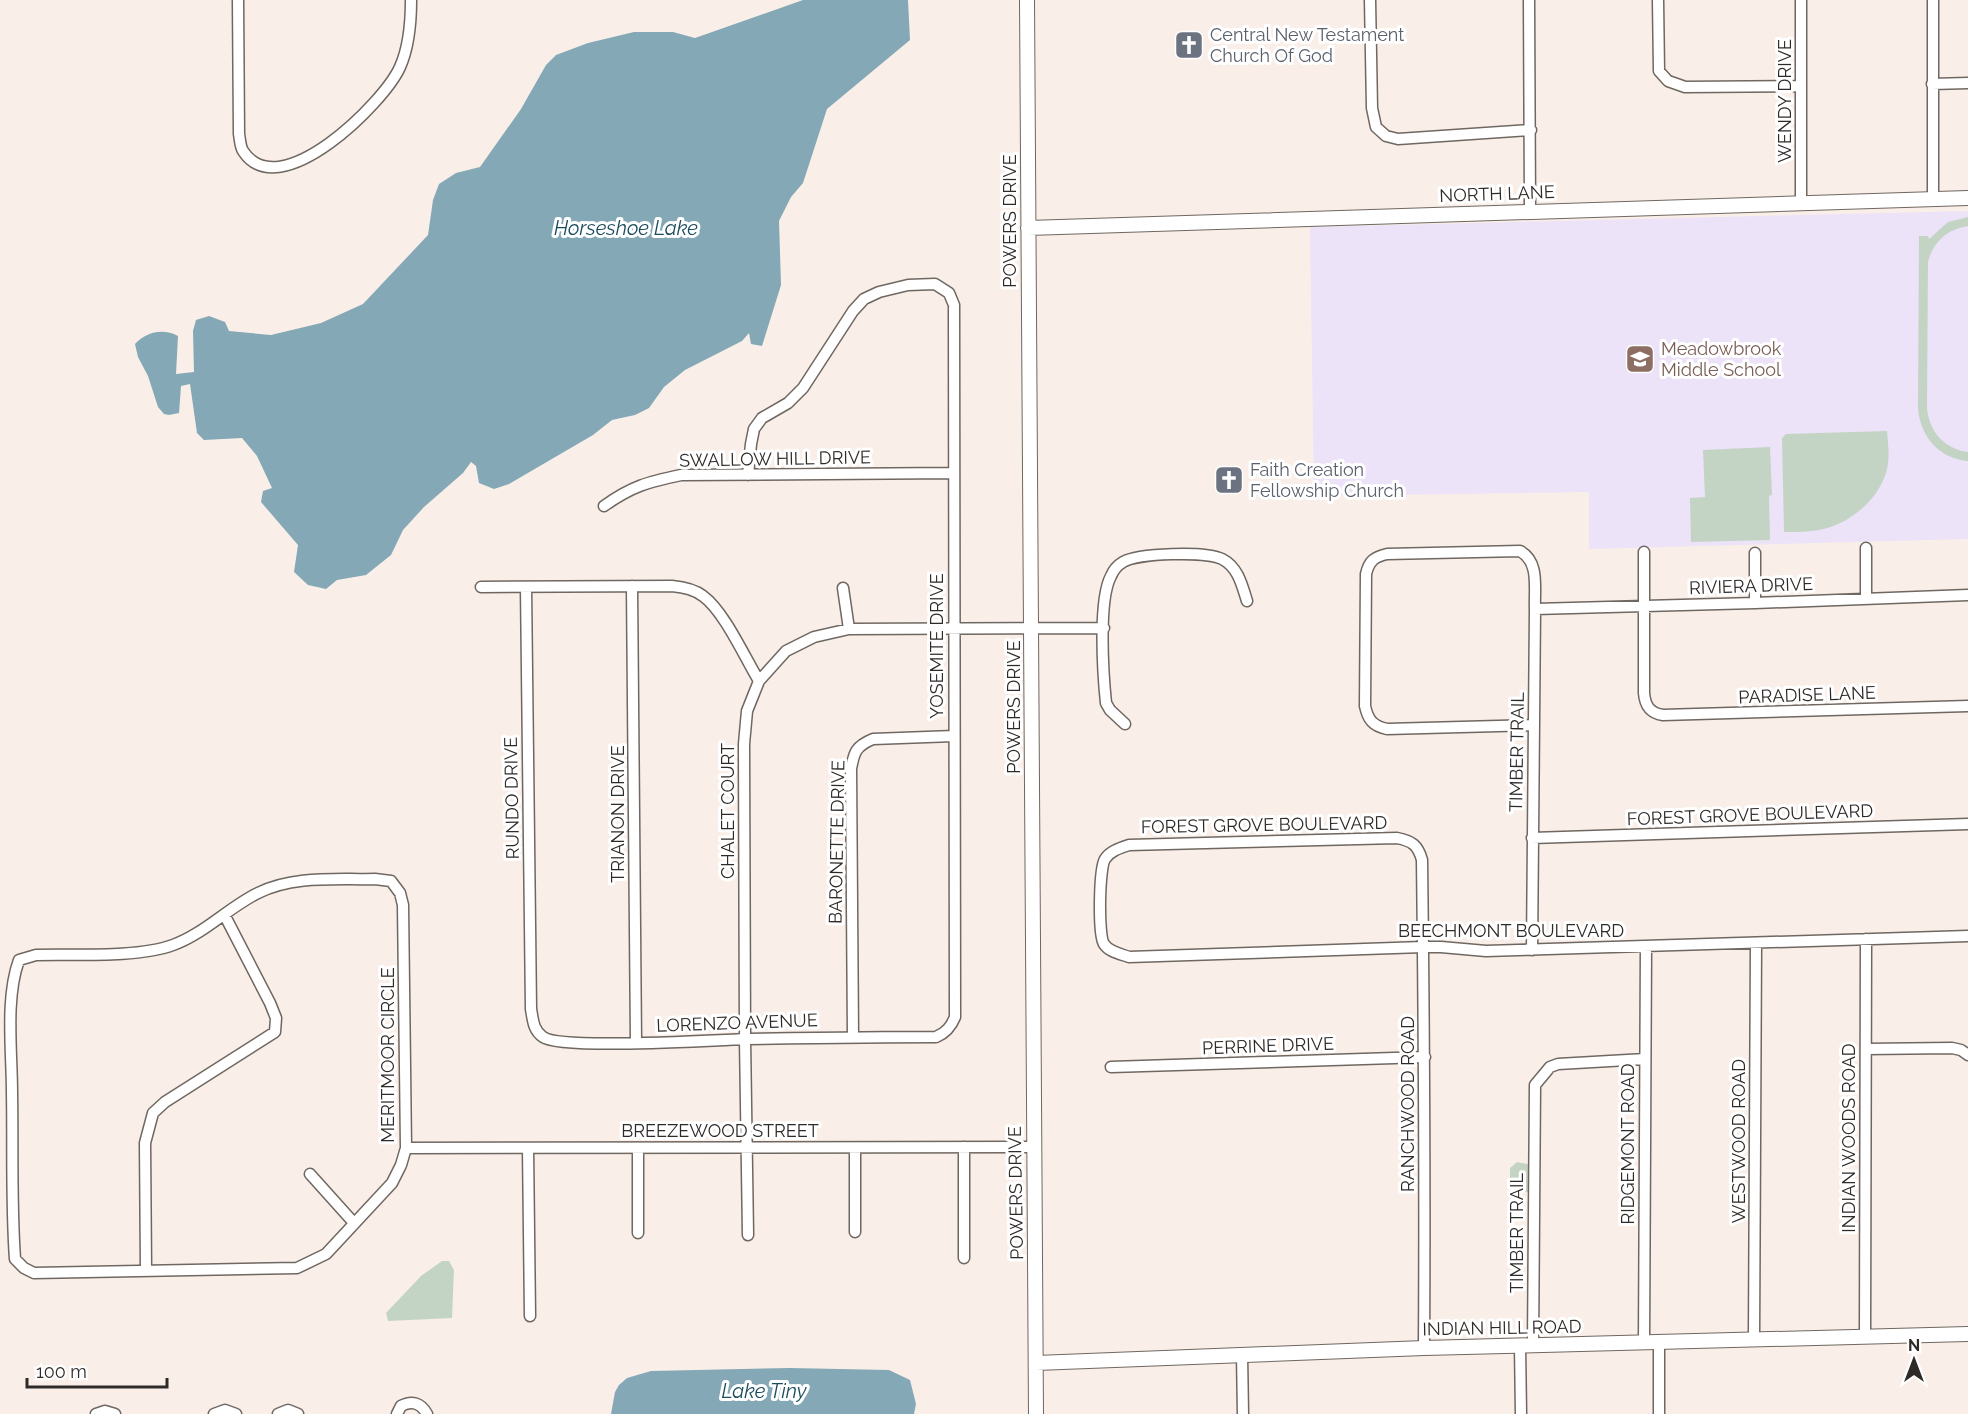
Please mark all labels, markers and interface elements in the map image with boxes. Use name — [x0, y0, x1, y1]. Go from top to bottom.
place label: Central New Testament Church Of God — [1210, 24, 1404, 66]
church icon: Central New Testament Church Of God — [1173, 29, 1205, 61]
street label: WENDY DRIVE — [1774, 39, 1795, 163]
street label: POWERS DRIVE — [999, 154, 1020, 288]
street label: NORTH LANE — [1439, 181, 1555, 206]
water label: Horseshoe Lake — [554, 216, 698, 240]
place label: Meadowbrook Middle School — [1661, 338, 1782, 380]
school or university icon: Meadowbrook Middle School — [1624, 343, 1656, 375]
street label: SWALLOW HILL DRIVE — [679, 446, 871, 471]
place label: Faith Creation Fellowship Church — [1250, 459, 1404, 501]
church icon: Faith Creation Fellowship Church — [1213, 464, 1245, 496]
street label: YOSEMITE DRIVE — [926, 573, 947, 719]
street label: RIVIERA DRIVE — [1689, 573, 1813, 598]
street label: POWERS DRIVE — [1003, 640, 1024, 774]
street label: PARADISE LANE — [1738, 682, 1876, 707]
street label: TIMBER TRAIL — [1505, 691, 1528, 812]
street label: RUNDO DRIVE — [500, 737, 523, 859]
street label: CHALET COURT — [717, 743, 738, 879]
street label: TRIANON DRIVE — [607, 745, 628, 883]
street label: BARONETTE DRIVE — [825, 760, 848, 924]
street label: FOREST GROVE BOULEVARD — [1626, 800, 1874, 829]
street label: FOREST GROVE BOULEVARD — [1141, 812, 1387, 837]
street label: BEECHMONT BOULEVARD — [1398, 920, 1624, 941]
street label: MERITMOOR CIRCLE — [377, 967, 398, 1143]
street label: LORENZO AVENUE — [656, 1009, 818, 1036]
street label: RANCHWOOD ROAD — [1397, 1016, 1418, 1192]
street label: PERRINE DRIVE — [1202, 1033, 1334, 1058]
street label: INDIAN WOODS ROAD — [1838, 1043, 1859, 1233]
street label: WESTWOOD ROAD — [1728, 1059, 1749, 1223]
street label: RIDGEMONT ROAD — [1617, 1063, 1638, 1225]
street label: BREEZEWOOD STREET — [621, 1120, 819, 1141]
street label: POWERS DRIVE — [1004, 1126, 1027, 1260]
street label: TIMBER TRAIL — [1506, 1173, 1527, 1293]
street label: INDIAN HILL ROAD — [1422, 1316, 1582, 1339]
north arrow — [1884, 1330, 1944, 1390]
text: N — [1908, 1336, 1920, 1355]
scale bar — [27, 1351, 166, 1389]
text: 100 m — [36, 1361, 87, 1382]
water label: Lake Tiny — [722, 1379, 808, 1403]

